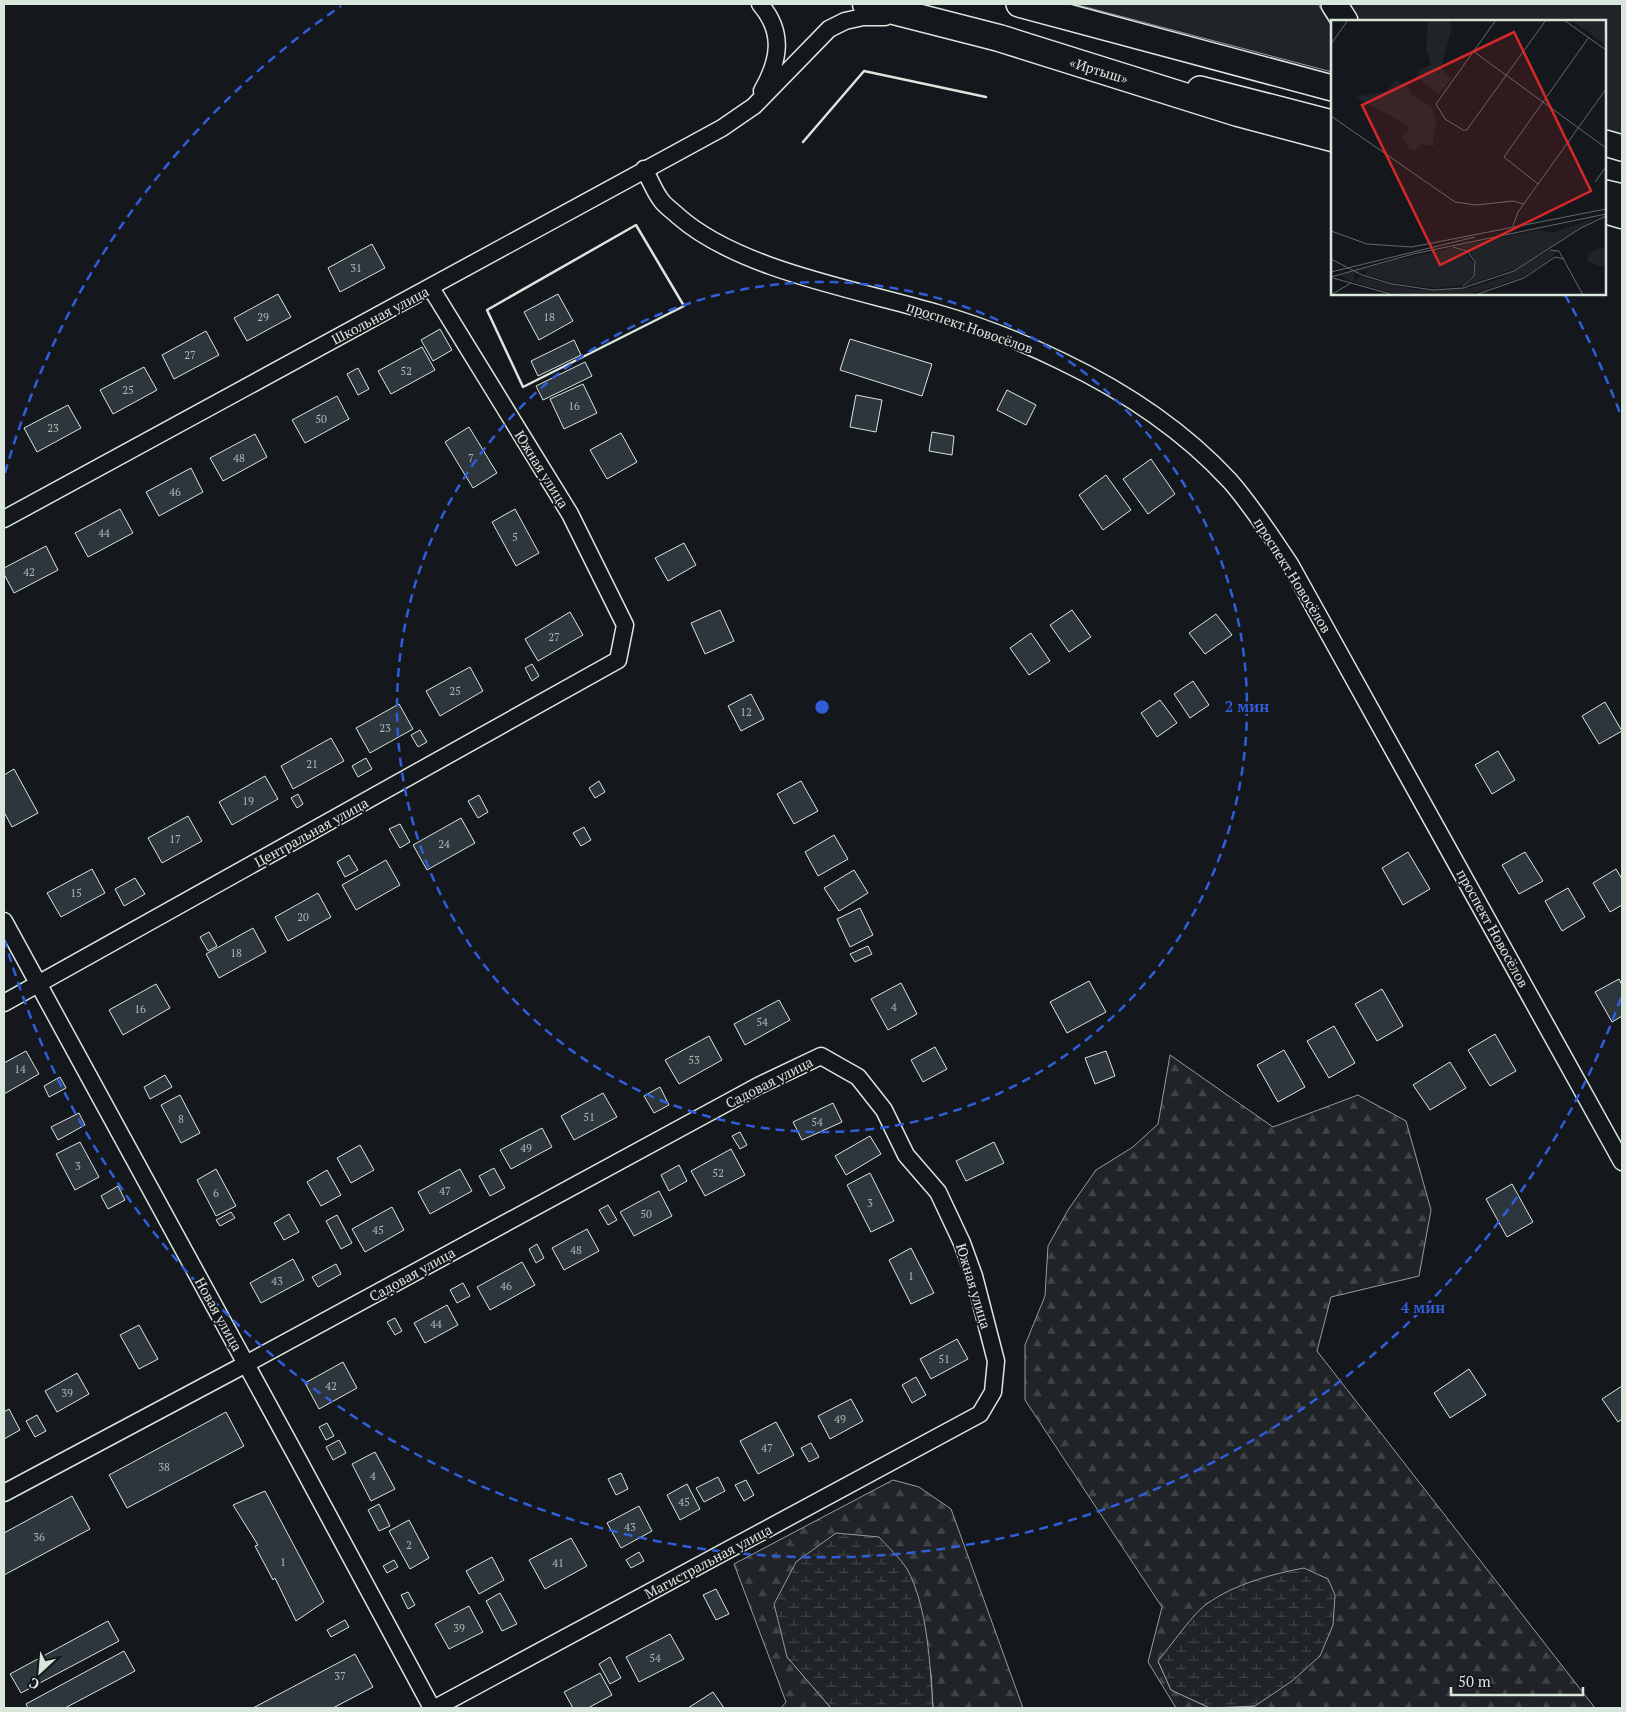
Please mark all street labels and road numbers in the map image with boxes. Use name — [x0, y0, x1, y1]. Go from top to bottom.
street label: «Иртыш» — [1067, 52, 1131, 88]
street label: Школьная улица — [328, 281, 432, 349]
street label: проспект Новосёлов — [904, 296, 1036, 358]
street label: Южная улица — [511, 426, 573, 512]
street label: проспект Новосёлов — [1250, 514, 1336, 636]
street label: Центральная улица — [251, 793, 371, 871]
street label: проспект Новосёлов — [1453, 865, 1533, 991]
street label: Садовая улица — [722, 1052, 816, 1112]
street label: Южная улица — [952, 1241, 996, 1331]
street label: Садовая улица — [366, 1242, 458, 1306]
street label: Новая улица — [191, 1274, 247, 1354]
street label: Магистральная улица — [641, 1519, 775, 1603]

